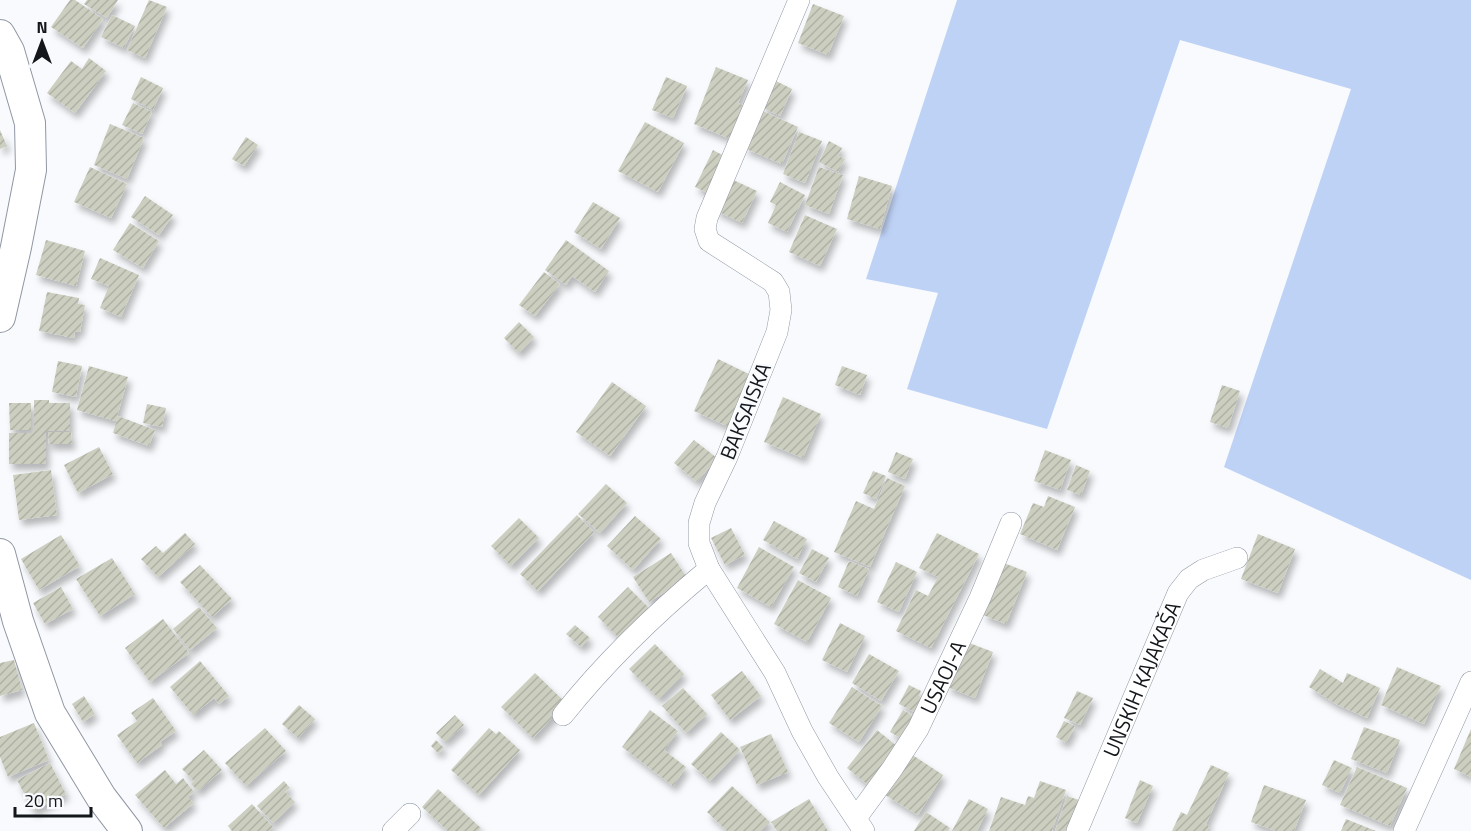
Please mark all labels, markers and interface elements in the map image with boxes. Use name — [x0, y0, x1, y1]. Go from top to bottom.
north arrow — [12, 12, 72, 72]
text: N — [36, 15, 48, 39]
street label: BAKSAISKA — [711, 357, 779, 464]
street label: UNSKIH KAJAKAŠA — [1094, 596, 1189, 762]
street label: USAOJ-A — [911, 634, 974, 719]
scale bar — [15, 780, 92, 818]
text: 20 m — [24, 787, 63, 814]

